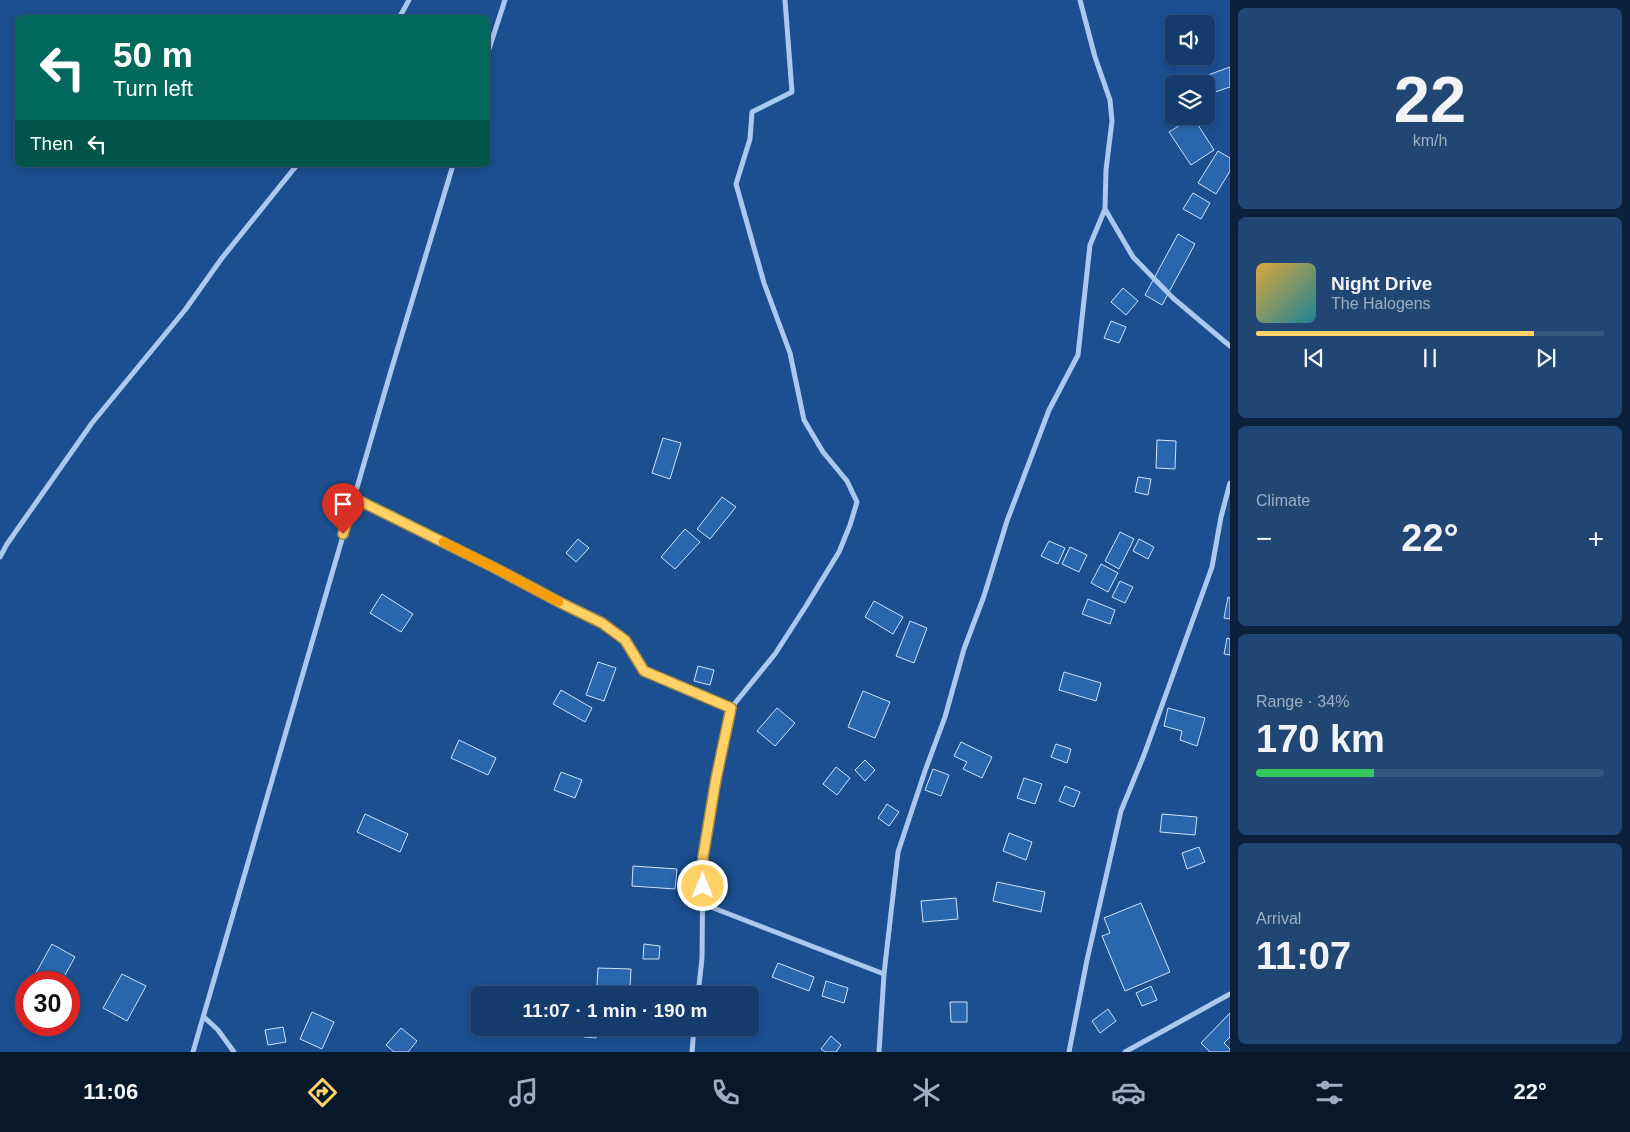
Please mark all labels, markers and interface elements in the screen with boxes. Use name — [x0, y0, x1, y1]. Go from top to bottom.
map controls — [1165, 15, 1215, 125]
button: sound — [1165, 15, 1215, 65]
icon: left — [30, 35, 95, 100]
text: 50 m — [113, 35, 193, 74]
text: 22 — [1394, 63, 1466, 136]
button: layers — [1165, 75, 1215, 125]
text: Turn left — [113, 76, 193, 101]
icon: left — [83, 130, 111, 158]
text: km/h — [1413, 132, 1447, 149]
text: Then — [30, 133, 73, 154]
text: Night Drive — [1331, 273, 1432, 294]
text: The Halogens — [1331, 295, 1431, 312]
icon: previous — [1300, 344, 1328, 372]
icon: pause — [1416, 344, 1444, 372]
icon: next — [1532, 344, 1560, 372]
pin — [322, 483, 364, 534]
icon: arrive — [329, 490, 357, 518]
text: Climate — [1256, 492, 1310, 509]
text: 22° — [1401, 517, 1459, 559]
text: − — [1256, 523, 1272, 554]
text: + — [1588, 523, 1604, 554]
text: Range · 34% — [1256, 693, 1349, 710]
text: 170 km — [1256, 718, 1385, 760]
position arrow — [676, 859, 728, 911]
text: Arrival — [1256, 910, 1301, 927]
text: 11:07 — [1256, 935, 1351, 977]
speed limit sign: 30 — [15, 971, 80, 1036]
text: 11:07 · 1 min · 190 m — [523, 1000, 707, 1021]
icon: directions — [305, 1075, 340, 1110]
icon: music — [506, 1075, 541, 1110]
icon: phone — [708, 1075, 743, 1110]
icon: climate — [909, 1075, 944, 1110]
icon: car — [1111, 1075, 1146, 1110]
icon: filters — [1312, 1075, 1347, 1110]
text: 11:06 — [83, 1079, 138, 1104]
text: 22° — [1513, 1079, 1547, 1104]

